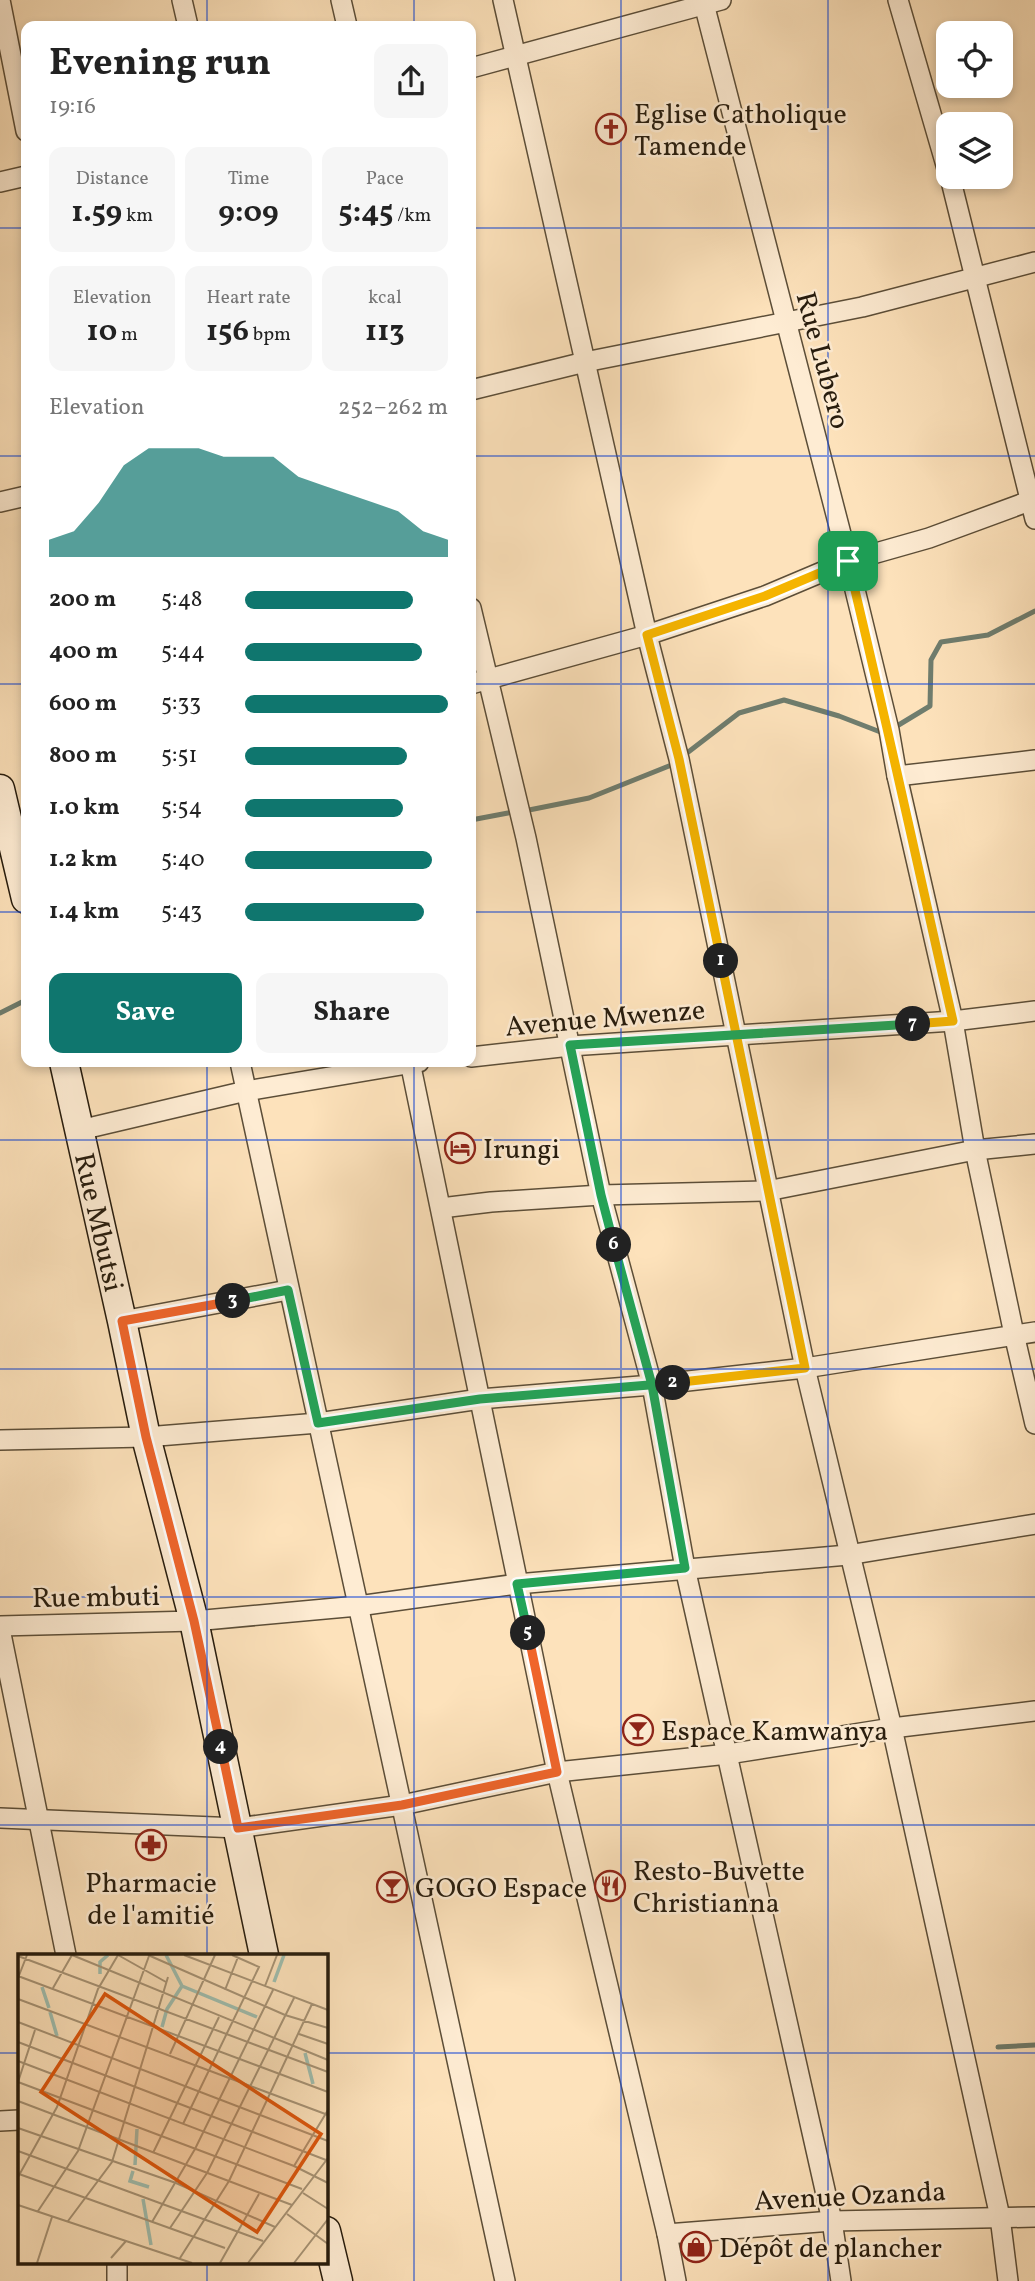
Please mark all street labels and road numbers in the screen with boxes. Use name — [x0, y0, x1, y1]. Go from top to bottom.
street label: Rue Lubero — [785, 288, 859, 434]
street label: Avenue Mwenze — [504, 991, 707, 1048]
street label: Rue Mbutsi — [63, 1149, 132, 1296]
street label: Rue mbuti — [32, 1578, 160, 1619]
street label: Avenue Ozanda — [753, 2173, 947, 2222]

